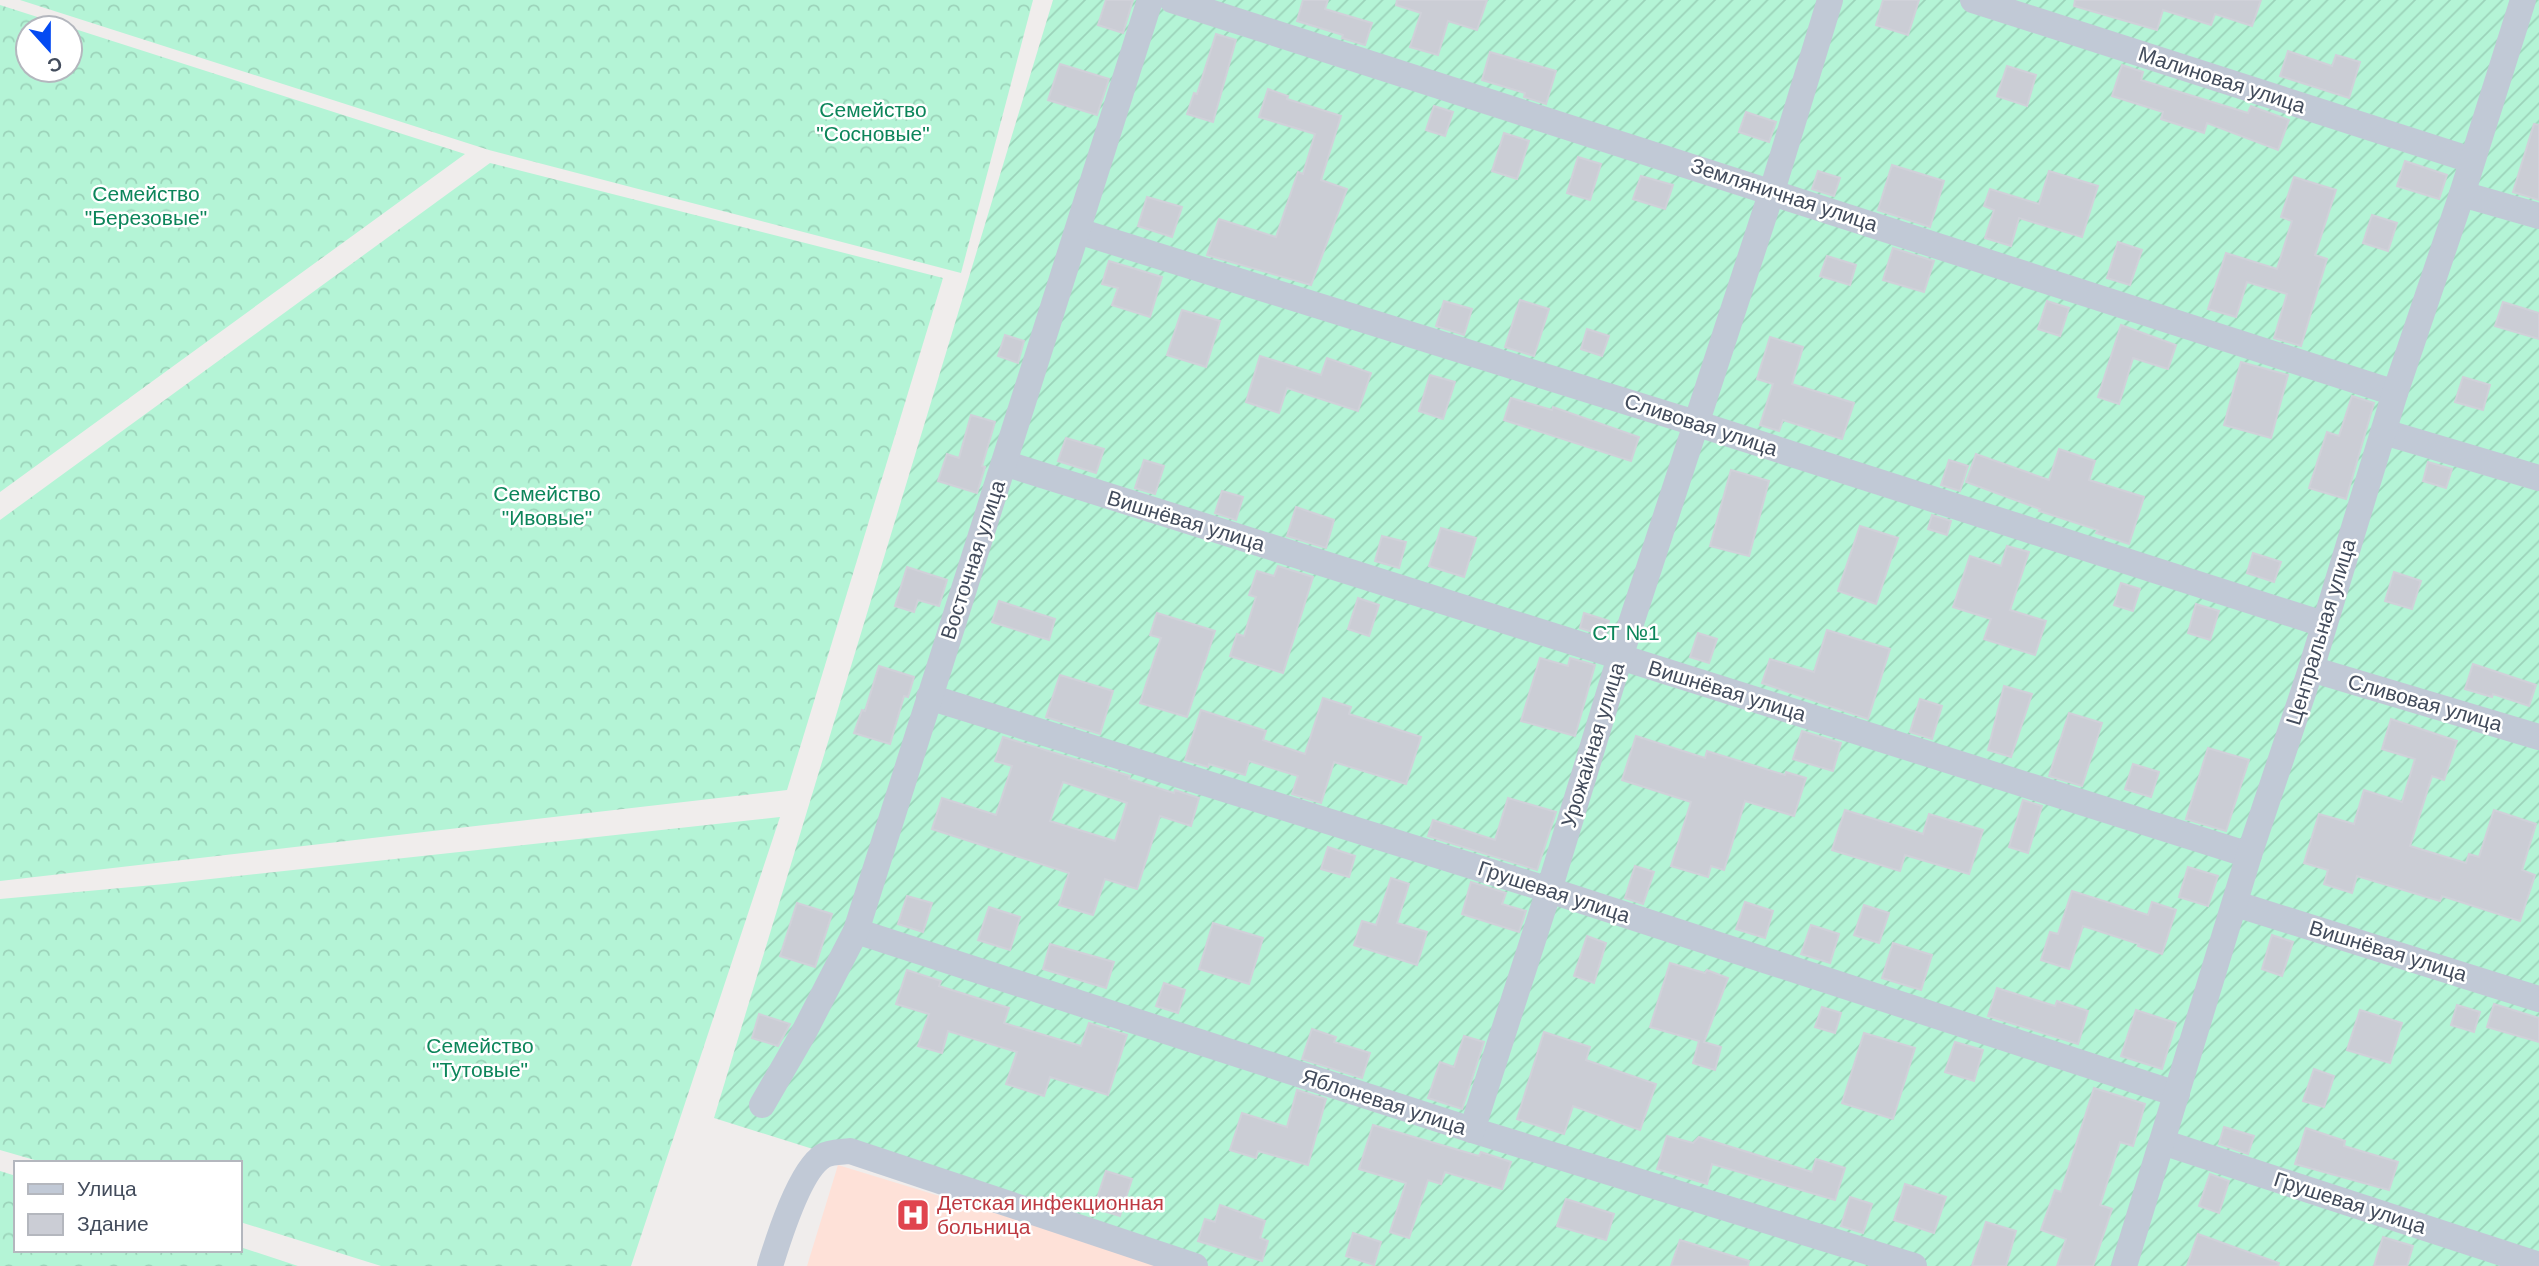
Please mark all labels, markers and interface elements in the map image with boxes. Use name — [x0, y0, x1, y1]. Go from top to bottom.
north arrow — [14, 14, 84, 84]
street label: Малиновая улица — [2136, 42, 2309, 117]
text: С — [44, 52, 65, 77]
park label: Семейство "Сосновые" — [816, 98, 930, 145]
street label: Земляничная улица — [1688, 153, 1881, 236]
park label: Семейство "Березовые" — [85, 182, 207, 229]
street label: Сливовая улица — [1622, 389, 1781, 460]
street label: Восточная улица — [936, 477, 1009, 642]
park label: Семейство "Ивовые" — [493, 482, 601, 529]
street label: Вишнёвая улица — [1105, 486, 1268, 555]
street label: Центральная улица — [2281, 536, 2360, 728]
park label: СТ №1 — [1592, 621, 1660, 644]
street label: Вишнёвая улица — [1646, 656, 1809, 725]
street label: Урожайная улица — [1556, 659, 1629, 830]
street label: Сливовая улица — [2345, 670, 2505, 736]
street label: Грушевая улица — [1475, 856, 1633, 927]
street label: Вишнёвая улица — [2307, 916, 2470, 985]
park label: Семейство "Тутовые" — [426, 1034, 534, 1081]
street label: Яблоневая улица — [1299, 1064, 1469, 1139]
legend — [14, 1161, 242, 1252]
street label: Грушевая улица — [2271, 1167, 2429, 1238]
text: Улица — [77, 1177, 137, 1200]
place label: Детская инфекционная больница — [937, 1191, 1164, 1238]
hospital icon: Детская инфекционная больница — [894, 1196, 932, 1234]
text: Здание — [77, 1212, 149, 1235]

